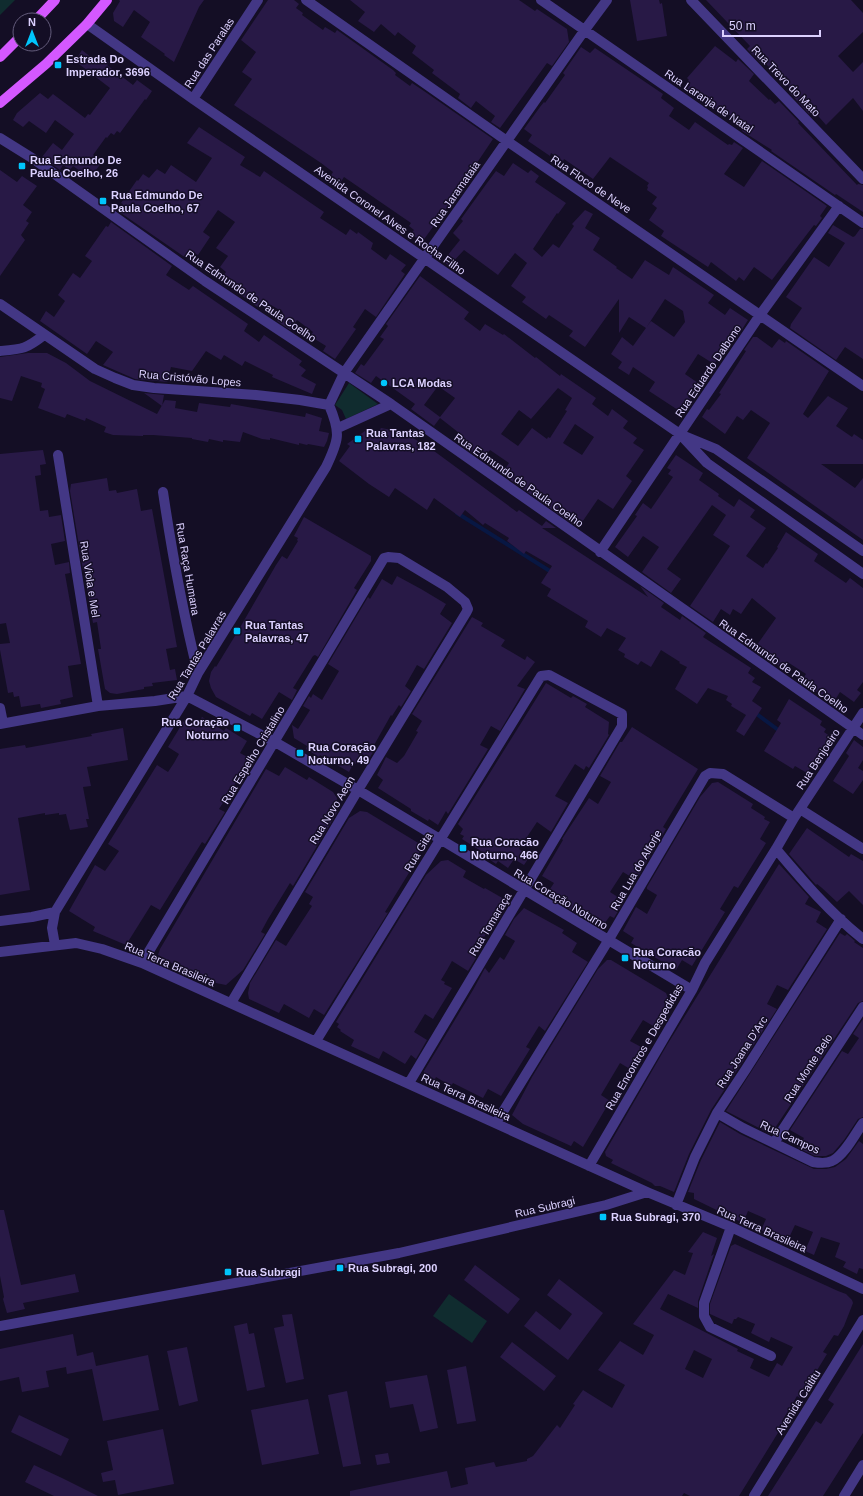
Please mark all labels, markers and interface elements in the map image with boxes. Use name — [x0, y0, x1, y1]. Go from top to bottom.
north arrow — [12, 12, 52, 52]
scale bar — [723, 12, 820, 38]
street label: Rua das Paralas — [182, 15, 236, 90]
text: N — [28, 16, 36, 28]
text: 50 m — [729, 19, 756, 33]
street label: Rua Trevo do Mato — [749, 43, 823, 119]
place label: Estrada Do Imperador, 3696 — [66, 53, 150, 78]
marker: Estrada Do Imperador, 3696 — [53, 60, 63, 70]
street label: Rua Laranja de Natal — [663, 67, 755, 135]
street label: Rua Floco de Neve — [549, 153, 633, 215]
place label: Rua Edmundo De Paula Coelho, 26 — [30, 154, 122, 179]
street label: Rua Jaramataia — [428, 158, 483, 229]
marker: Rua Edmundo De Paula Coelho, 26 — [17, 161, 27, 171]
street label: Avenida Coronel Alves e Rocha Filho — [312, 163, 468, 277]
place label: Rua Edmundo De Paula Coelho, 67 — [111, 189, 203, 214]
marker: Rua Edmundo De Paula Coelho, 67 — [98, 196, 108, 206]
street label: Rua Edmundo de Paula Coelho — [184, 248, 318, 344]
street label: Rua Eduardo Dalbono — [673, 323, 743, 419]
street label: Rua Cristóvão Lopes — [138, 368, 242, 388]
place label: LCA Modas — [392, 377, 452, 389]
marker: LCA Modas — [379, 378, 389, 388]
place label: Rua Tantas Palavras, 182 — [366, 427, 436, 452]
street label: Rua Edmundo de Paula Coelho — [452, 431, 586, 529]
marker: Rua Tantas Palavras, 182 — [353, 434, 363, 444]
street label: Rua Raça Humana — [174, 522, 202, 617]
street label: Rua Viola e Mel — [78, 540, 102, 618]
street label: Rua Tantas Palavras — [166, 608, 228, 702]
street label: Rua Edmundo de Paula Coelho — [717, 617, 851, 715]
place label: Rua Tantas Palavras, 47 — [245, 619, 309, 644]
marker: Rua Tantas Palavras, 47 — [232, 626, 242, 636]
street label: Rua Espelho Cristalino — [219, 704, 287, 806]
place label: Rua Coração Noturno — [161, 716, 229, 741]
marker: Rua Coração Noturno — [232, 723, 242, 733]
street label: Rua Benjoeiro — [794, 726, 842, 792]
place label: Rua Coração Noturno, 49 — [308, 741, 376, 766]
marker: Rua Coração Noturno, 49 — [295, 748, 305, 758]
street label: Rua Novo Aeon — [307, 774, 357, 846]
street label: Rua Lua do Alforje — [608, 828, 664, 912]
street label: Rua Gita — [402, 830, 435, 874]
place label: Rua Coracão Noturno, 466 — [471, 836, 539, 861]
marker: Rua Coracão Noturno, 466 — [458, 843, 468, 853]
street label: Rua Coração Noturno — [512, 866, 610, 932]
street label: Rua Tomaraça — [466, 890, 514, 958]
street label: Rua Terra Brasileira — [123, 940, 218, 989]
place label: Rua Coracão Noturno — [633, 946, 701, 971]
marker: Rua Coracão Noturno — [620, 953, 630, 963]
street label: Rua Encontros e Despedidas — [603, 982, 685, 1112]
street label: Rua Joana D'Arc — [714, 1014, 770, 1090]
street label: Rua Monte Belo — [781, 1032, 835, 1104]
street label: Rua Terra Brasileira — [420, 1071, 513, 1123]
street label: Rua Campos — [758, 1118, 822, 1156]
street label: Rua Subragi — [514, 1194, 576, 1220]
street label: Rua Terra Brasileira — [715, 1204, 810, 1255]
place label: Rua Subragi, 370 — [611, 1211, 700, 1223]
marker: Rua Subragi, 370 — [598, 1212, 608, 1222]
place label: Rua Subragi, 200 — [348, 1262, 437, 1274]
marker: Rua Subragi, 200 — [335, 1263, 345, 1273]
place label: Rua Subragi — [236, 1266, 301, 1278]
marker: Rua Subragi — [223, 1267, 233, 1277]
street label: Avenida Caititu — [773, 1368, 823, 1436]

